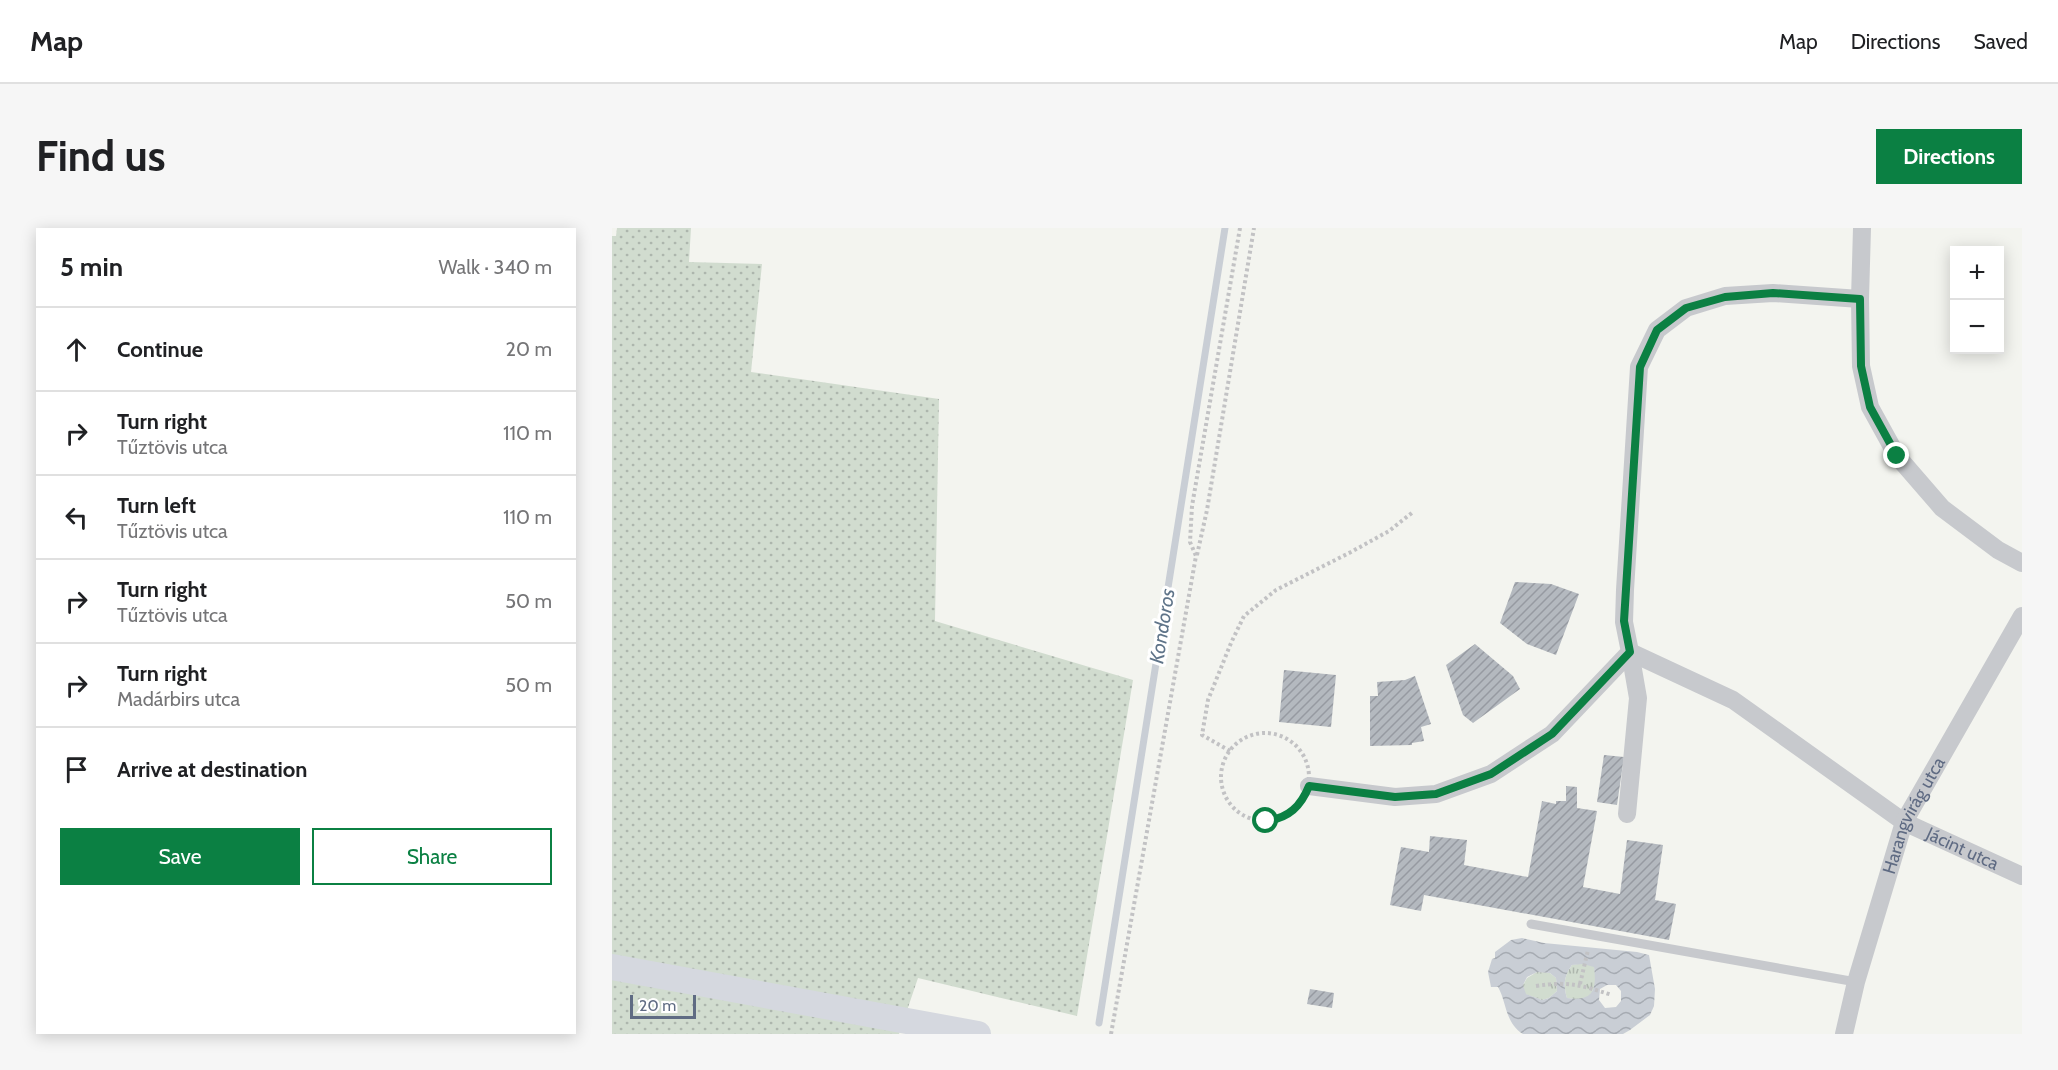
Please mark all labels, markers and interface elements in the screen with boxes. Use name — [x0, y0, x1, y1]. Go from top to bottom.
text: Map — [30, 24, 83, 58]
text: Map — [1779, 29, 1818, 54]
text: Directions — [1851, 29, 1940, 54]
text: Saved — [1973, 29, 2028, 54]
button: Directions — [1876, 129, 2022, 184]
text: Find us — [36, 130, 165, 182]
map controls — [1950, 246, 2004, 354]
button: + — [1950, 246, 2004, 300]
text: 5 min — [60, 251, 123, 283]
text: Walk · 340 m — [438, 255, 552, 279]
button: − — [1950, 300, 2004, 354]
icon: ahead — [60, 333, 93, 366]
text: Continue — [117, 336, 203, 363]
text: 20 m — [506, 337, 552, 361]
text: Turn right — [117, 408, 207, 435]
icon: right — [60, 417, 93, 450]
text: 110 m — [503, 421, 552, 445]
text: Tűztövis utca — [117, 435, 228, 459]
route end — [1883, 442, 1909, 468]
text: Turn left — [117, 492, 196, 519]
icon: left — [60, 501, 93, 534]
text: 110 m — [503, 505, 552, 529]
text: Tűztövis utca — [117, 519, 228, 543]
text: Turn right — [117, 576, 207, 603]
icon: right — [60, 585, 93, 618]
water label: Kondoros — [1144, 587, 1180, 665]
text: 50 m — [505, 589, 552, 613]
text: Tűztövis utca — [117, 603, 228, 627]
text: Turn right — [117, 660, 207, 687]
icon: right — [60, 669, 93, 702]
text: 50 m — [505, 673, 552, 697]
text: Madárbirs utca — [117, 687, 240, 711]
icon: arrive — [60, 753, 93, 786]
street label: Harangvirág utca — [1878, 753, 1950, 877]
text: Arrive at destination — [117, 756, 307, 783]
route start — [1252, 807, 1278, 833]
street label: Jácint utca — [1922, 822, 2003, 875]
button: Save — [60, 828, 300, 885]
button: Share — [312, 828, 552, 885]
scale bar — [630, 992, 696, 1020]
text: 20 m — [639, 996, 676, 1015]

